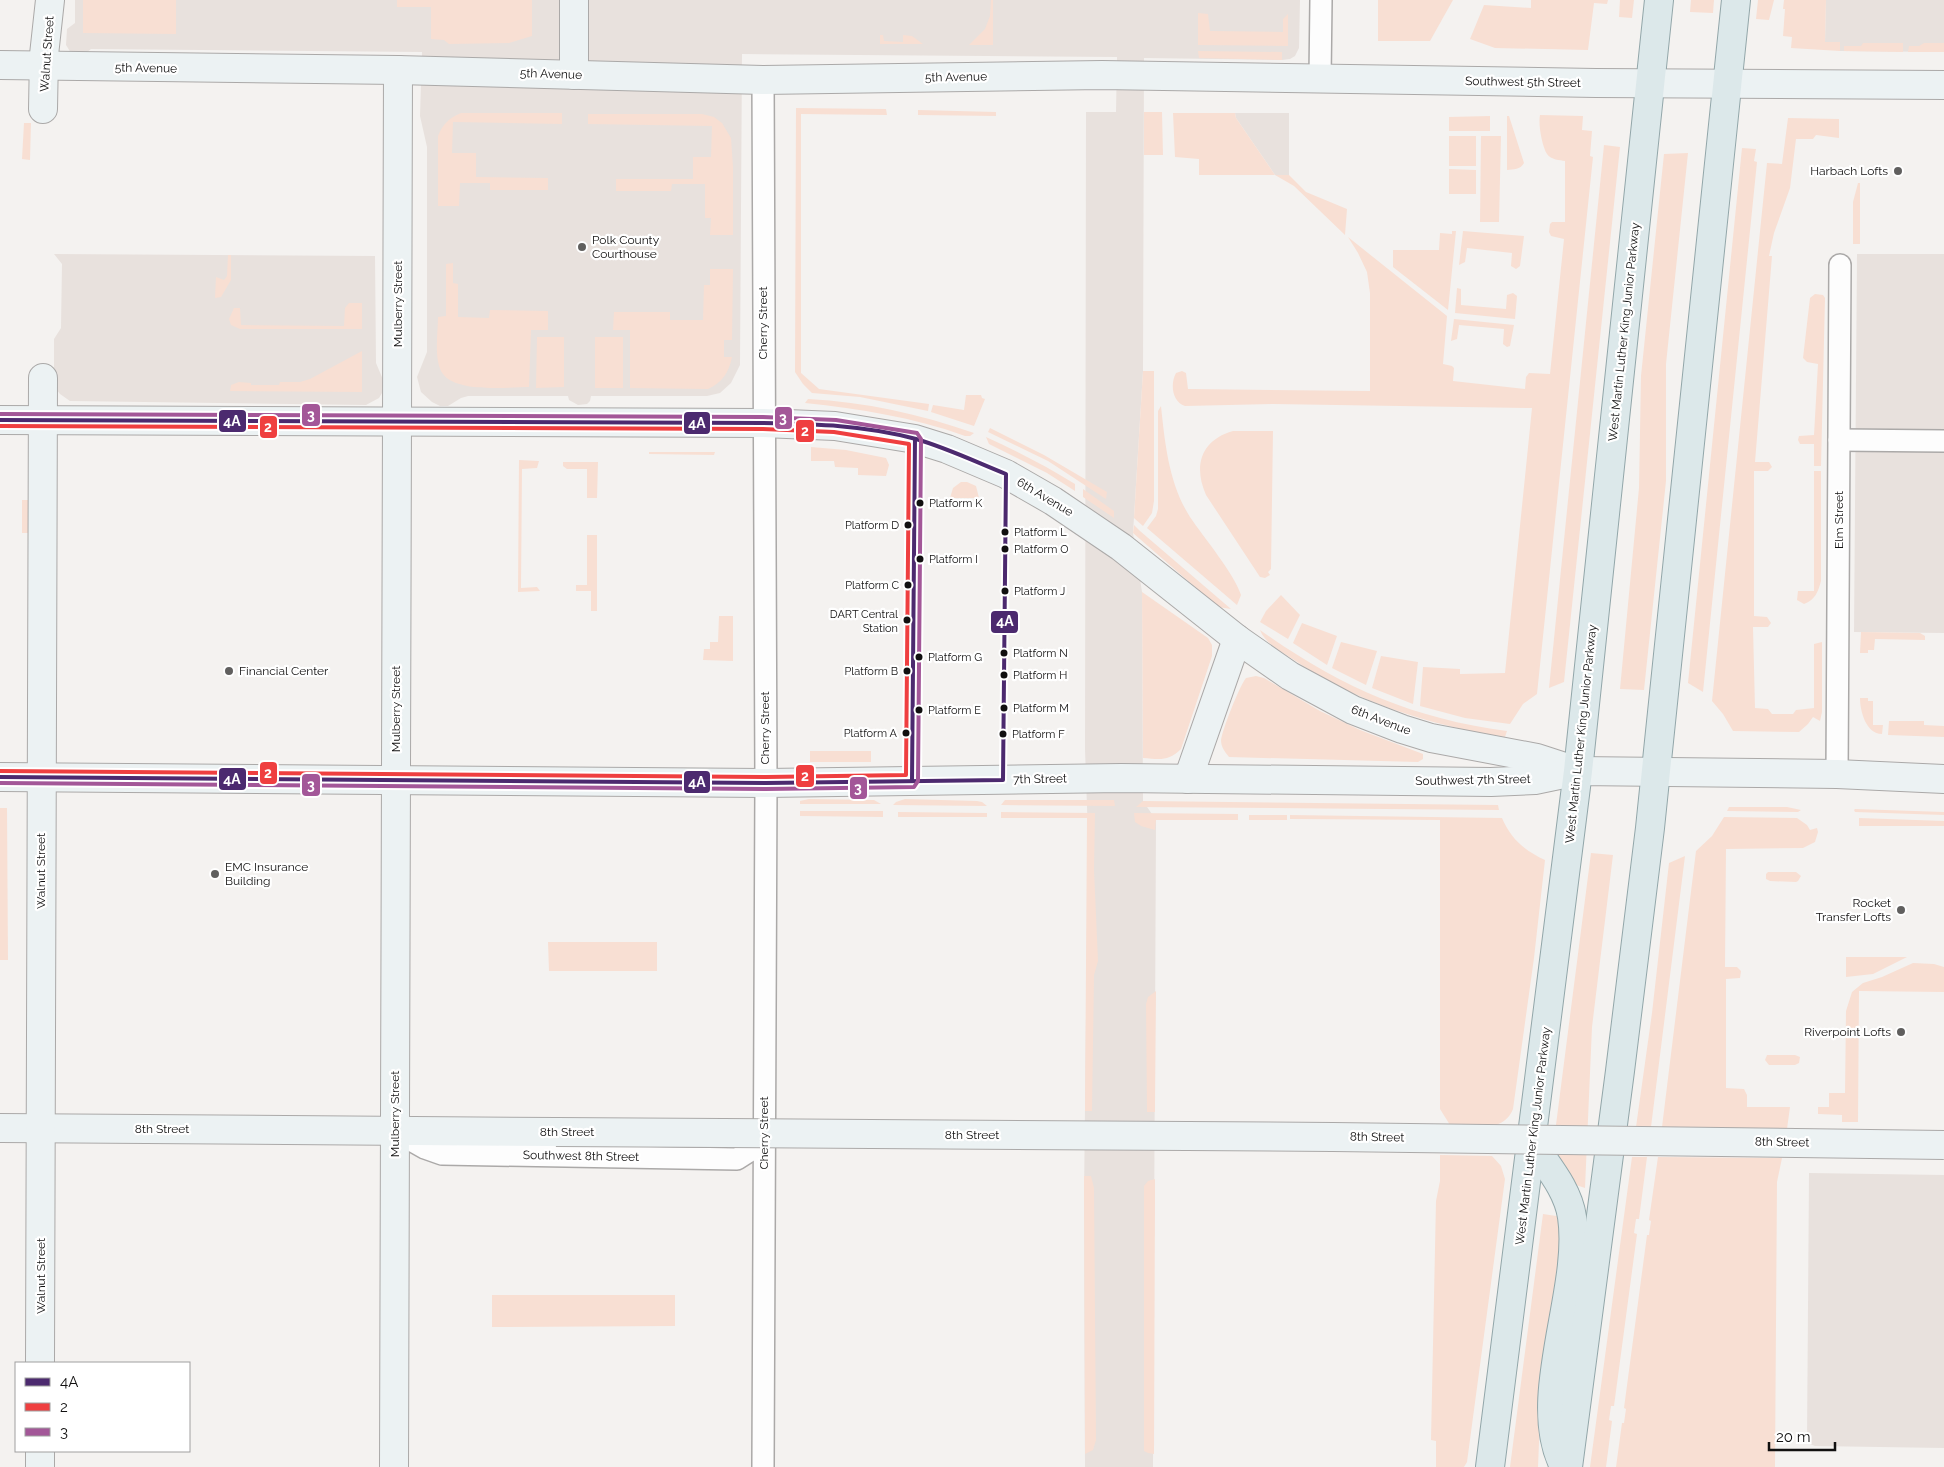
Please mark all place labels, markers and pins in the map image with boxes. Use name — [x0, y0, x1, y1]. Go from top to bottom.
place label: Harbach Lofts — [1810, 164, 1888, 178]
marker: Harbach Lofts — [1892, 165, 1904, 177]
place label: Polk County Courthouse — [592, 233, 660, 261]
marker: Polk County Courthouse — [576, 241, 588, 253]
place label: Platform K — [929, 497, 983, 510]
marker: Platform K — [915, 498, 925, 508]
place label: Platform D — [845, 519, 899, 532]
marker: Platform D — [903, 520, 913, 530]
place label: Platform L — [1014, 526, 1067, 539]
marker: Platform L — [1000, 527, 1010, 537]
place label: Platform O — [1014, 543, 1069, 556]
marker: Platform O — [1000, 544, 1010, 554]
place label: Platform I — [929, 553, 978, 566]
marker: Platform I — [915, 554, 925, 564]
place label: Platform C — [845, 579, 899, 592]
marker: Platform C — [903, 580, 913, 590]
place label: Platform J — [1014, 585, 1065, 598]
marker: Platform J — [1000, 586, 1010, 596]
place label: DART Central Station — [830, 608, 898, 635]
marker: DART Central Station — [902, 615, 912, 625]
place label: Platform N — [1013, 647, 1068, 660]
marker: Platform N — [999, 648, 1009, 658]
place label: Platform G — [928, 651, 982, 664]
marker: Platform G — [914, 652, 924, 662]
place label: Financial Center — [239, 664, 329, 678]
marker: Financial Center — [223, 665, 235, 677]
place label: Platform B — [844, 665, 898, 678]
marker: Platform B — [902, 666, 912, 676]
place label: Platform H — [1013, 669, 1067, 682]
marker: Platform H — [999, 670, 1009, 680]
place label: Platform M — [1013, 702, 1069, 715]
marker: Platform M — [999, 703, 1009, 713]
place label: Platform E — [928, 704, 981, 717]
marker: Platform E — [914, 705, 924, 715]
place label: Platform A — [844, 727, 898, 740]
marker: Platform A — [901, 728, 911, 738]
place label: Platform F — [1012, 728, 1065, 741]
marker: Platform F — [998, 729, 1008, 739]
place label: EMC Insurance Building — [225, 860, 308, 888]
marker: EMC Insurance Building — [209, 868, 221, 880]
place label: Rocket Transfer Lofts — [1816, 896, 1891, 924]
marker: Rocket Transfer Lofts — [1895, 904, 1907, 916]
place label: Riverpoint Lofts — [1804, 1025, 1891, 1039]
marker: Riverpoint Lofts — [1895, 1026, 1907, 1038]

